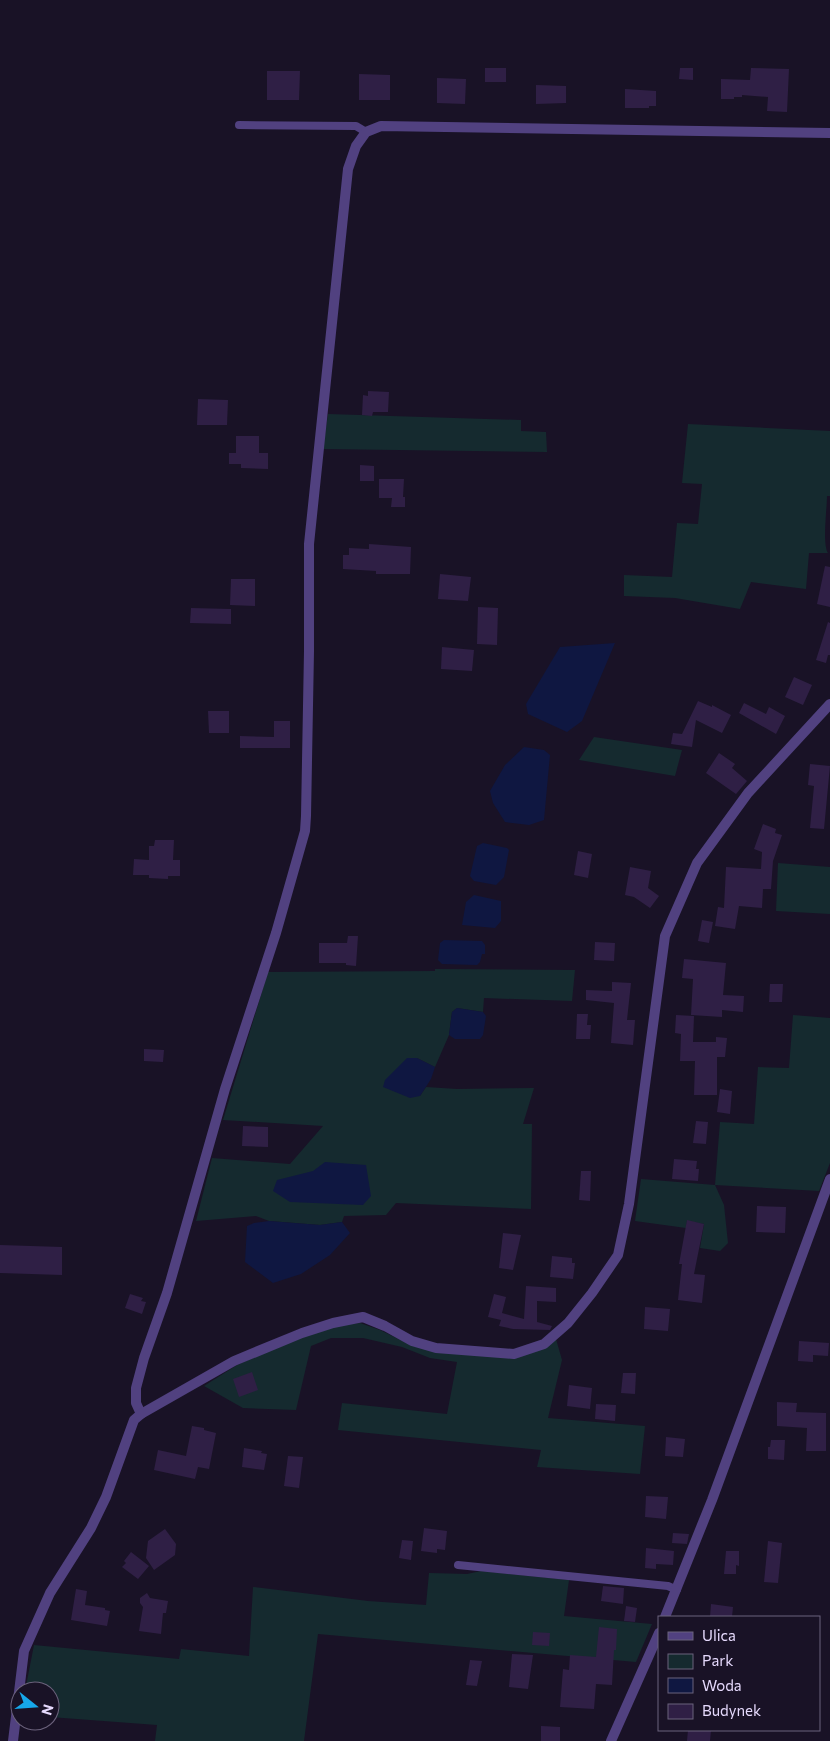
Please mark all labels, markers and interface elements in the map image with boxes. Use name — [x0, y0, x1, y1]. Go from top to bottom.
legend — [658, 1616, 820, 1731]
text: Ulica — [702, 1626, 736, 1644]
text: Park — [702, 1651, 733, 1669]
text: Woda — [702, 1676, 742, 1694]
north arrow — [10, 1681, 60, 1731]
text: Budynek — [702, 1701, 761, 1719]
text: N — [38, 1702, 58, 1717]

